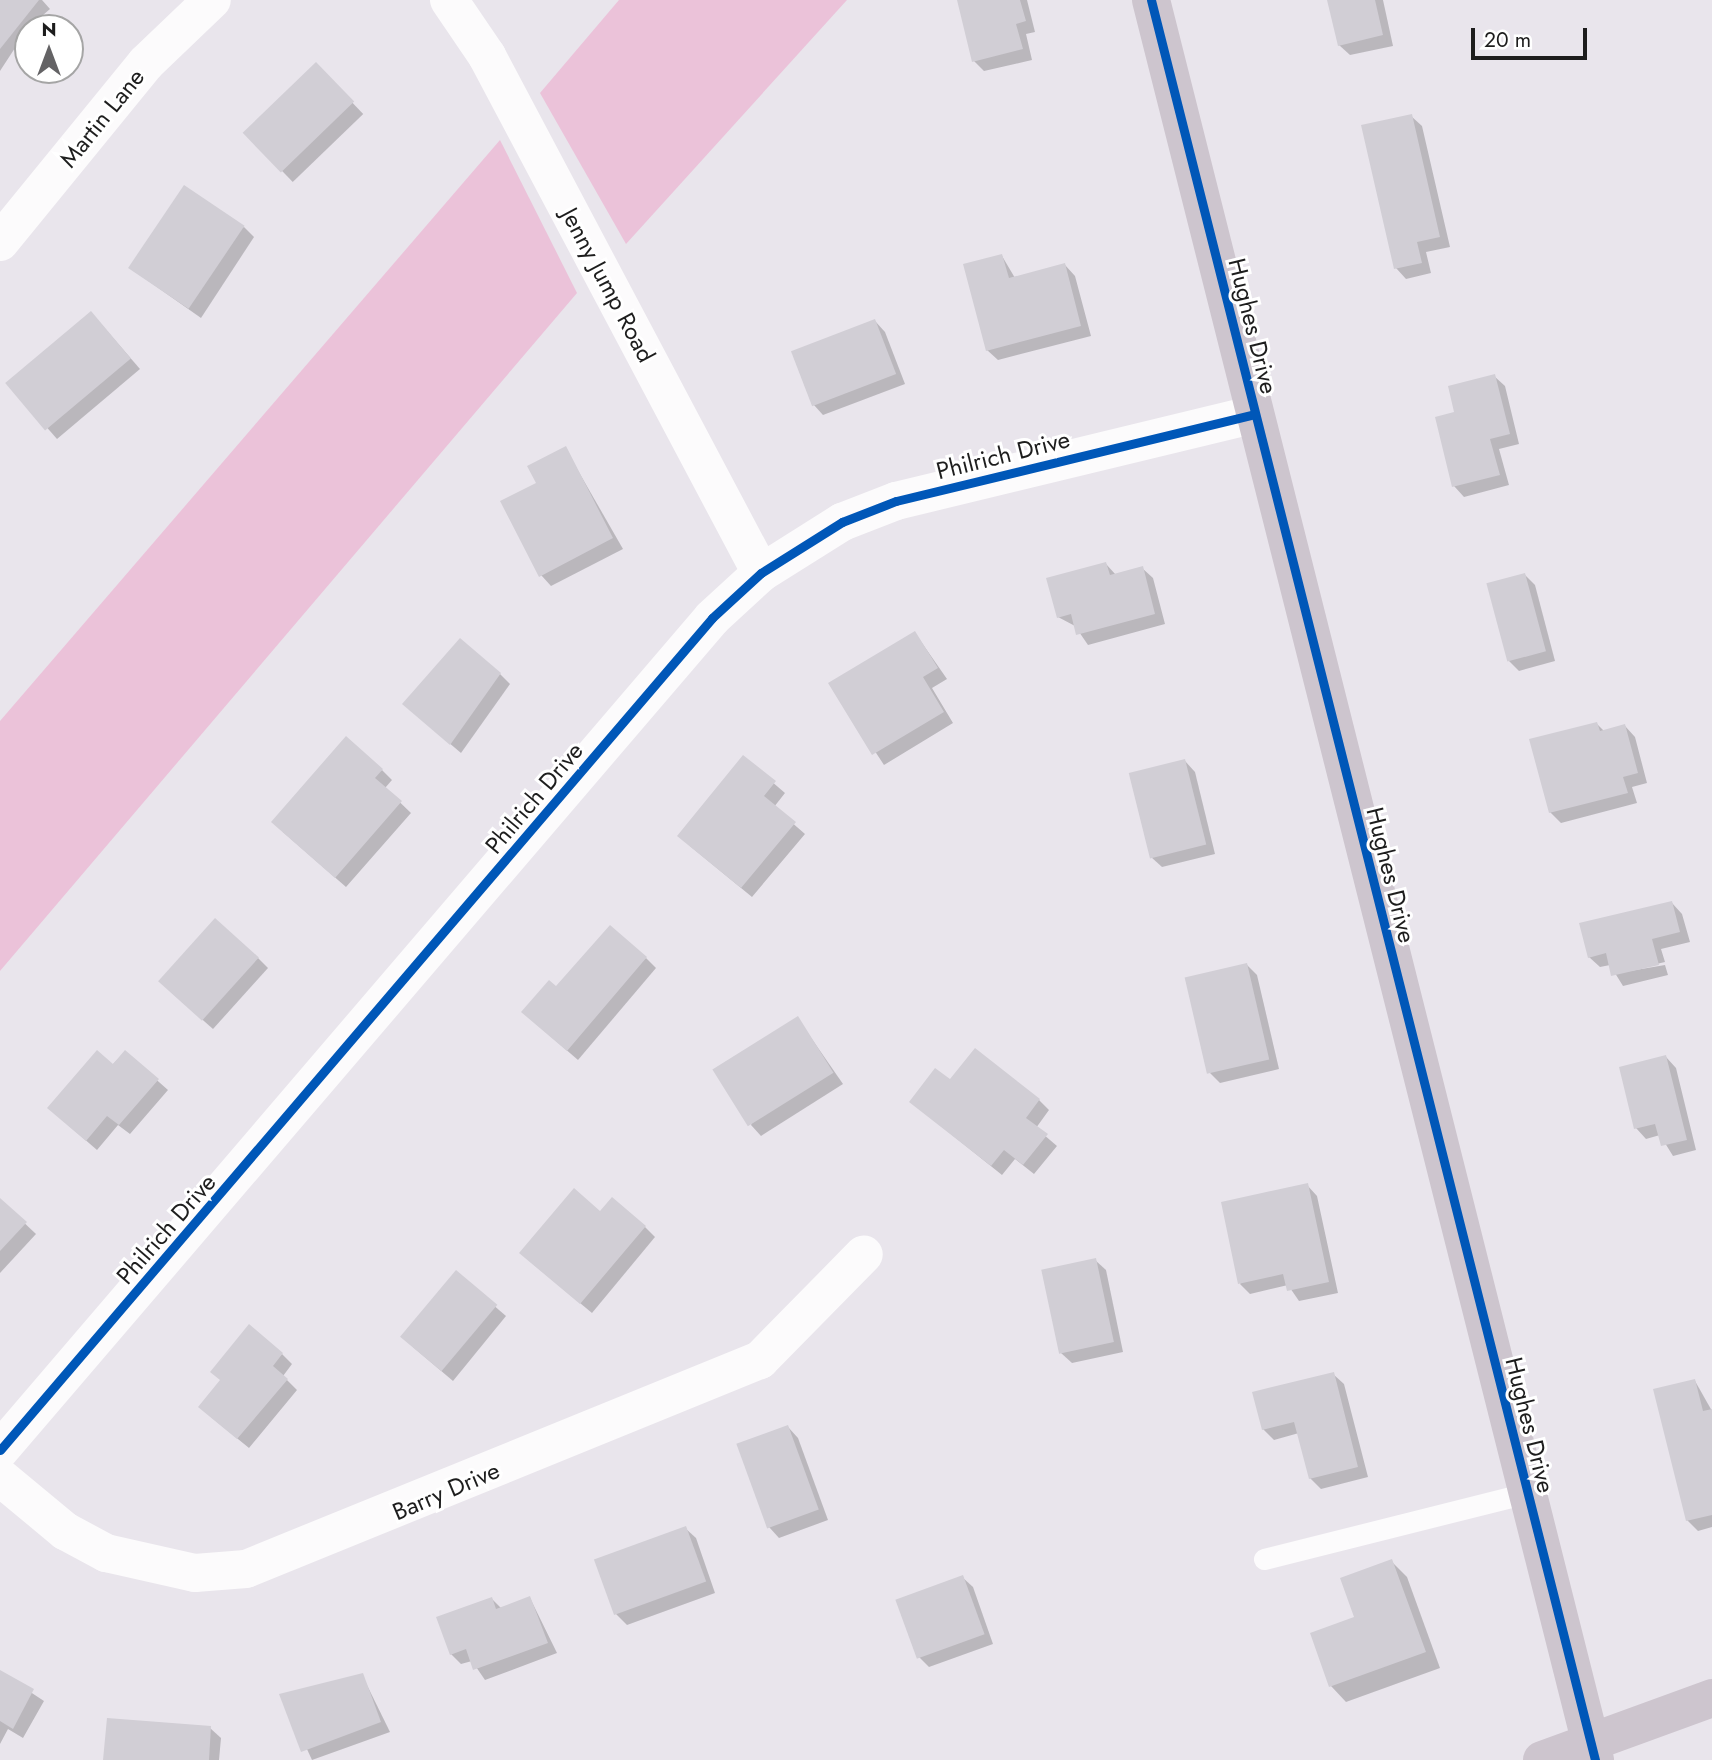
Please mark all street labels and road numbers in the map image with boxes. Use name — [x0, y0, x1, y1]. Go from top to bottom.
street label: Martin Lane — [54, 63, 150, 173]
street label: Jenny Jump Road — [555, 203, 661, 367]
street label: Hughes Drive — [1222, 255, 1284, 397]
street label: Philrich Drive — [933, 425, 1073, 485]
street label: Philrich Drive — [479, 736, 589, 860]
street label: Hughes Drive — [1360, 804, 1422, 946]
street label: Philrich Drive — [110, 1168, 222, 1290]
street label: Hughes Drive — [1499, 1354, 1561, 1496]
street label: Barry Drive — [388, 1456, 504, 1526]

